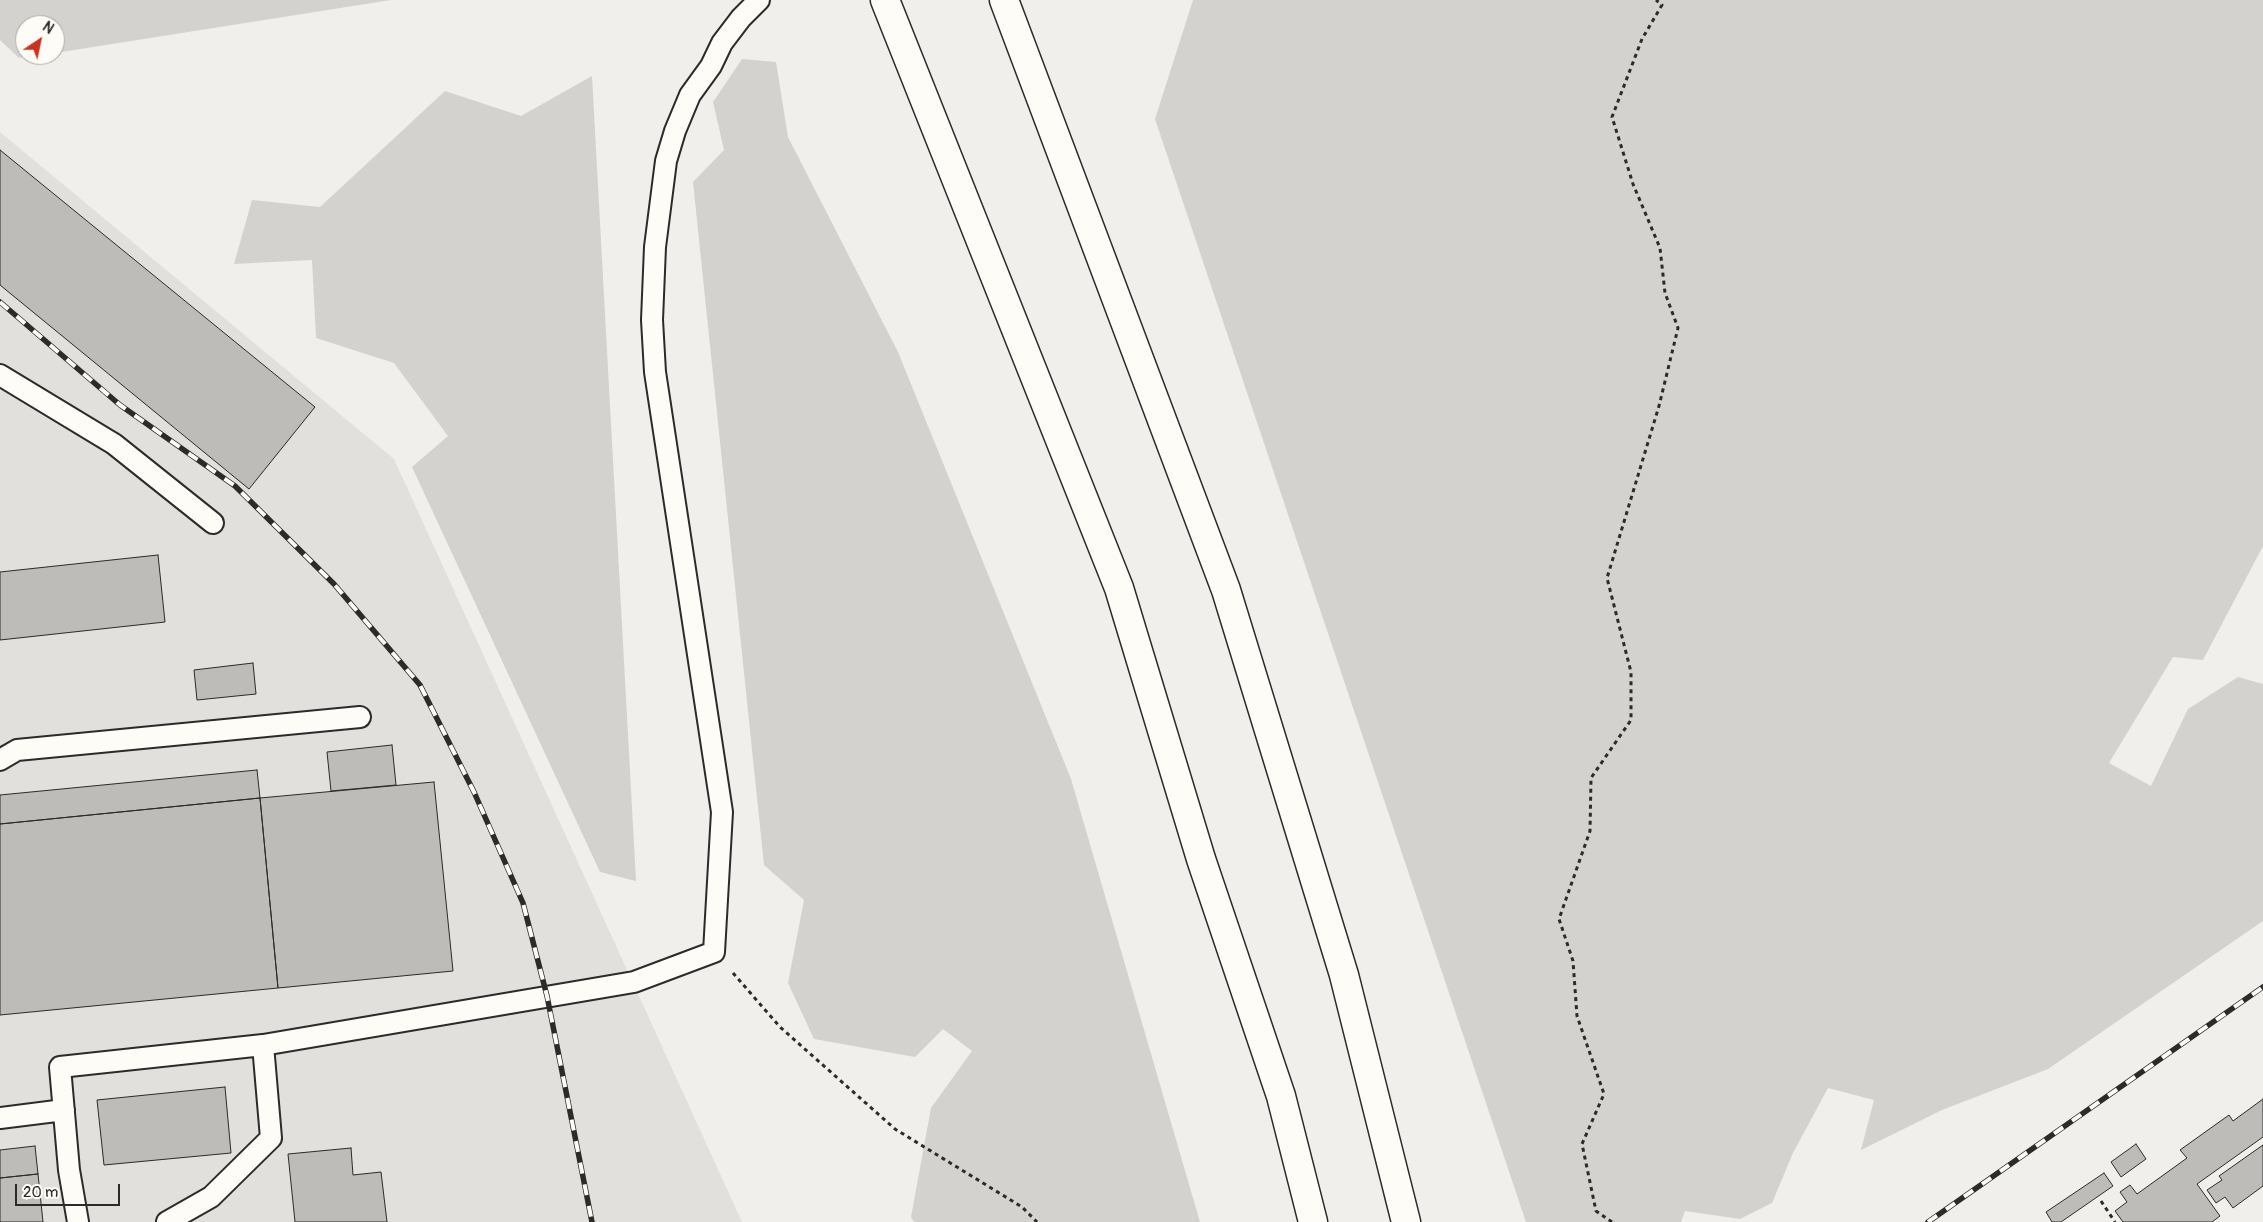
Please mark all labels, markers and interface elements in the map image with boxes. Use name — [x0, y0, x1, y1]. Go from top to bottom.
north arrow — [15, 15, 65, 65]
text: N — [39, 18, 57, 38]
scale bar — [18, 1174, 122, 1206]
text: 20 m — [23, 1183, 58, 1202]

